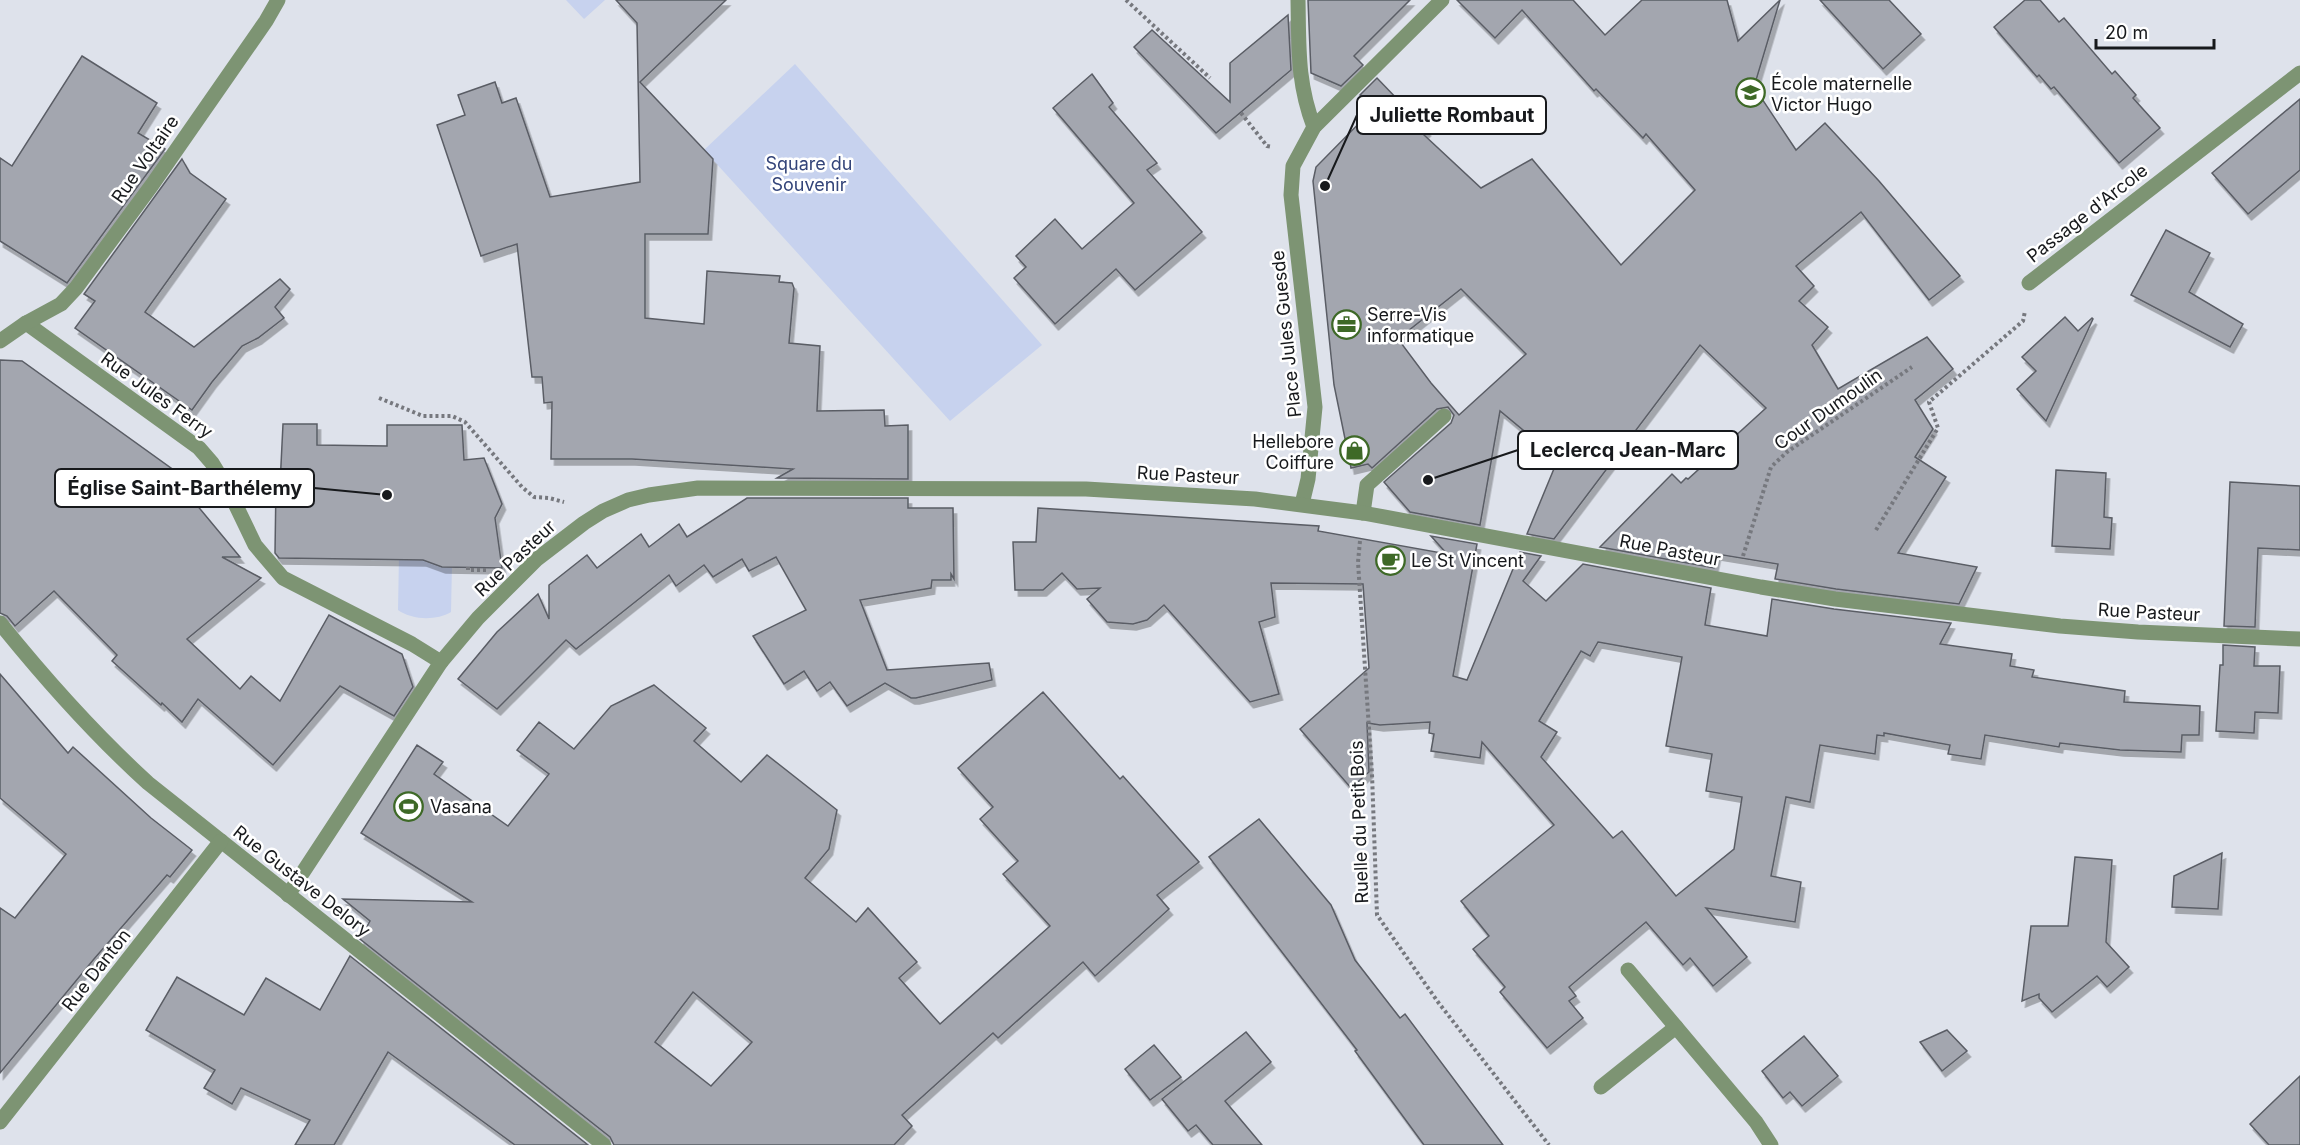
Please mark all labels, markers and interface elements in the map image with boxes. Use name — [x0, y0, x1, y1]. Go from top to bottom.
scale bar — [2096, 12, 2214, 50]
text: 20 m — [2105, 22, 2148, 43]
place label: École maternelle Victor Hugo — [1771, 72, 1912, 115]
school or university icon: École maternelle Victor Hugo — [1734, 77, 1766, 109]
callout: Juliette Rombaut — [1357, 96, 1546, 134]
text: Juliette Rombaut — [1370, 103, 1534, 127]
street label: Rue Voltaire — [107, 111, 183, 207]
park label: Square du Souvenir — [765, 153, 853, 195]
street label: Passage d'Arcole — [2023, 159, 2151, 267]
street label: Place Jules Guesde — [1267, 249, 1305, 419]
place label: Serre-Vis informatique — [1367, 304, 1474, 346]
office icon: Serre-Vis informatique — [1330, 308, 1362, 340]
street label: Rue Jules Ferry — [97, 347, 217, 443]
street label: Cour Dumoulin — [1770, 364, 1886, 454]
place label: Hellebore Coiffure — [1252, 431, 1334, 473]
callout: Leclercq Jean-Marc — [1518, 431, 1738, 469]
shop icon: Hellebore Coiffure — [1339, 435, 1371, 467]
text: Leclercq Jean-Marc — [1530, 438, 1726, 462]
street label: Rue Pasteur — [1136, 462, 1240, 488]
callout: Église Saint-Barthélemy — [55, 469, 314, 507]
text: Église Saint-Barthélemy — [68, 475, 302, 500]
street label: Rue Pasteur — [470, 515, 560, 601]
street label: Rue Pasteur — [1618, 530, 1723, 570]
cafe icon: Le St Vincent — [1374, 544, 1406, 576]
place label: Le St Vincent — [1411, 550, 1524, 571]
street label: Rue Pasteur — [2097, 599, 2201, 625]
street label: Ruelle du Petit Bois — [1346, 740, 1372, 904]
sports icon: Vasana — [393, 790, 425, 822]
place label: Vasana — [430, 796, 492, 817]
street label: Rue Gustave Delory — [229, 821, 375, 941]
street label: Rue Danton — [57, 925, 135, 1015]

